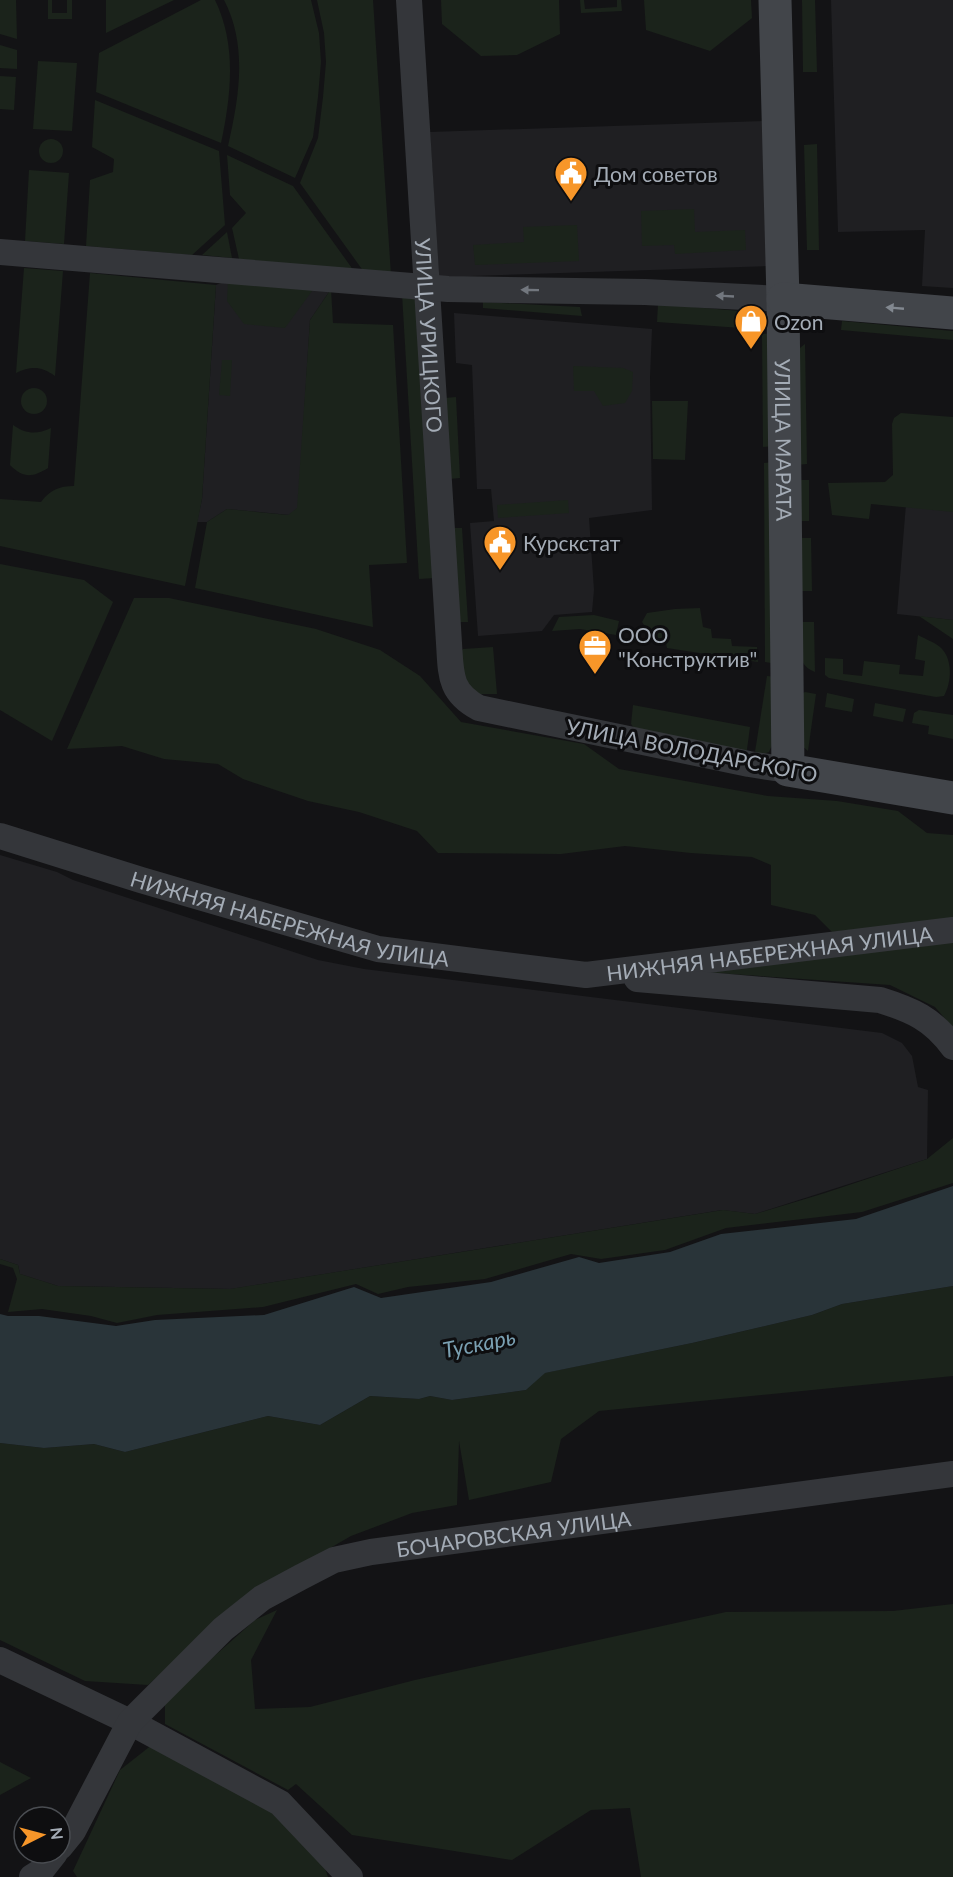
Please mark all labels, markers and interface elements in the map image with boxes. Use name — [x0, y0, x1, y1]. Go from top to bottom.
public building icon: Дом советов — [553, 155, 589, 202]
place label: Дом советов — [594, 161, 718, 186]
street label: УЛИЦА УРИЦКОГО — [411, 237, 448, 433]
one-way arrow — [520, 286, 539, 295]
one-way arrow — [715, 291, 734, 301]
shop icon: Ozon — [733, 303, 769, 350]
one-way arrow — [885, 303, 904, 313]
place label: Ozon — [774, 309, 824, 334]
street label: УЛИЦА МАРАТА — [771, 359, 798, 522]
public building icon: Курскстат — [482, 524, 518, 571]
place label: Курскстат — [523, 530, 621, 555]
place label: ООО "Конструктив" — [618, 622, 757, 671]
office icon: ООО "Конструктив" — [577, 628, 613, 675]
street label: УЛИЦА ВОЛОДАРСКОГО — [564, 713, 820, 787]
street label: НИЖНЯЯ НАБЕРЕЖНАЯ УЛИЦА — [128, 865, 452, 970]
street label: НИЖНЯЯ НАБЕРЕЖНАЯ УЛИЦА — [605, 920, 935, 985]
water label: Тускарь — [440, 1323, 518, 1363]
street label: БОЧАРОВСКАЯ УЛИЦА — [395, 1505, 633, 1561]
north arrow — [12, 1805, 72, 1865]
text: N — [47, 1826, 68, 1841]

